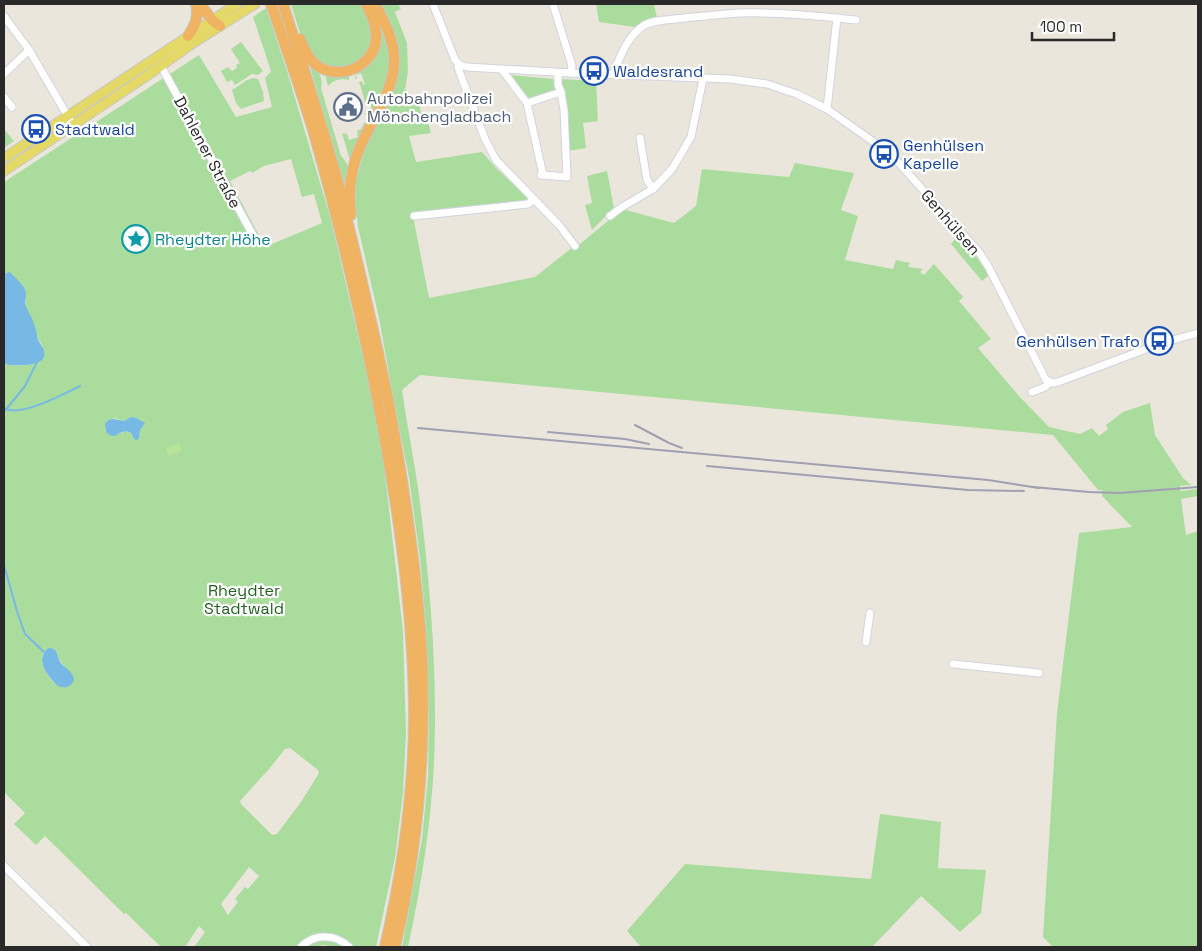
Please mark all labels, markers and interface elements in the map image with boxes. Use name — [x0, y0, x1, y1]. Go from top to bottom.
scale bar — [1032, 10, 1114, 42]
text: 100 m — [1040, 17, 1082, 36]
bus stop icon: Waldesrand — [579, 56, 609, 86]
place label: Waldesrand — [613, 61, 703, 82]
place label: Autobahnpolizei Mönchengladbach — [367, 88, 511, 127]
public building icon: Autobahnpolizei Mönchengladbach — [333, 92, 363, 122]
street label: Dahlener Straße — [169, 93, 246, 212]
bus stop icon: Stadtwald — [21, 114, 51, 144]
place label: Stadtwald — [55, 119, 135, 140]
place label: Genhülsen Kapelle — [903, 135, 984, 174]
bus stop icon: Genhülsen Kapelle — [869, 139, 899, 169]
street label: Genhülsen — [916, 185, 985, 260]
place icon: Rheydter Höhe — [121, 224, 151, 254]
place label: Rheydter Höhe — [155, 229, 271, 250]
bus stop icon: Genhülsen Trafo — [1144, 326, 1174, 356]
place label: Genhülsen Trafo — [1016, 331, 1140, 352]
park label: Rheydter Stadtwald — [204, 580, 284, 619]

